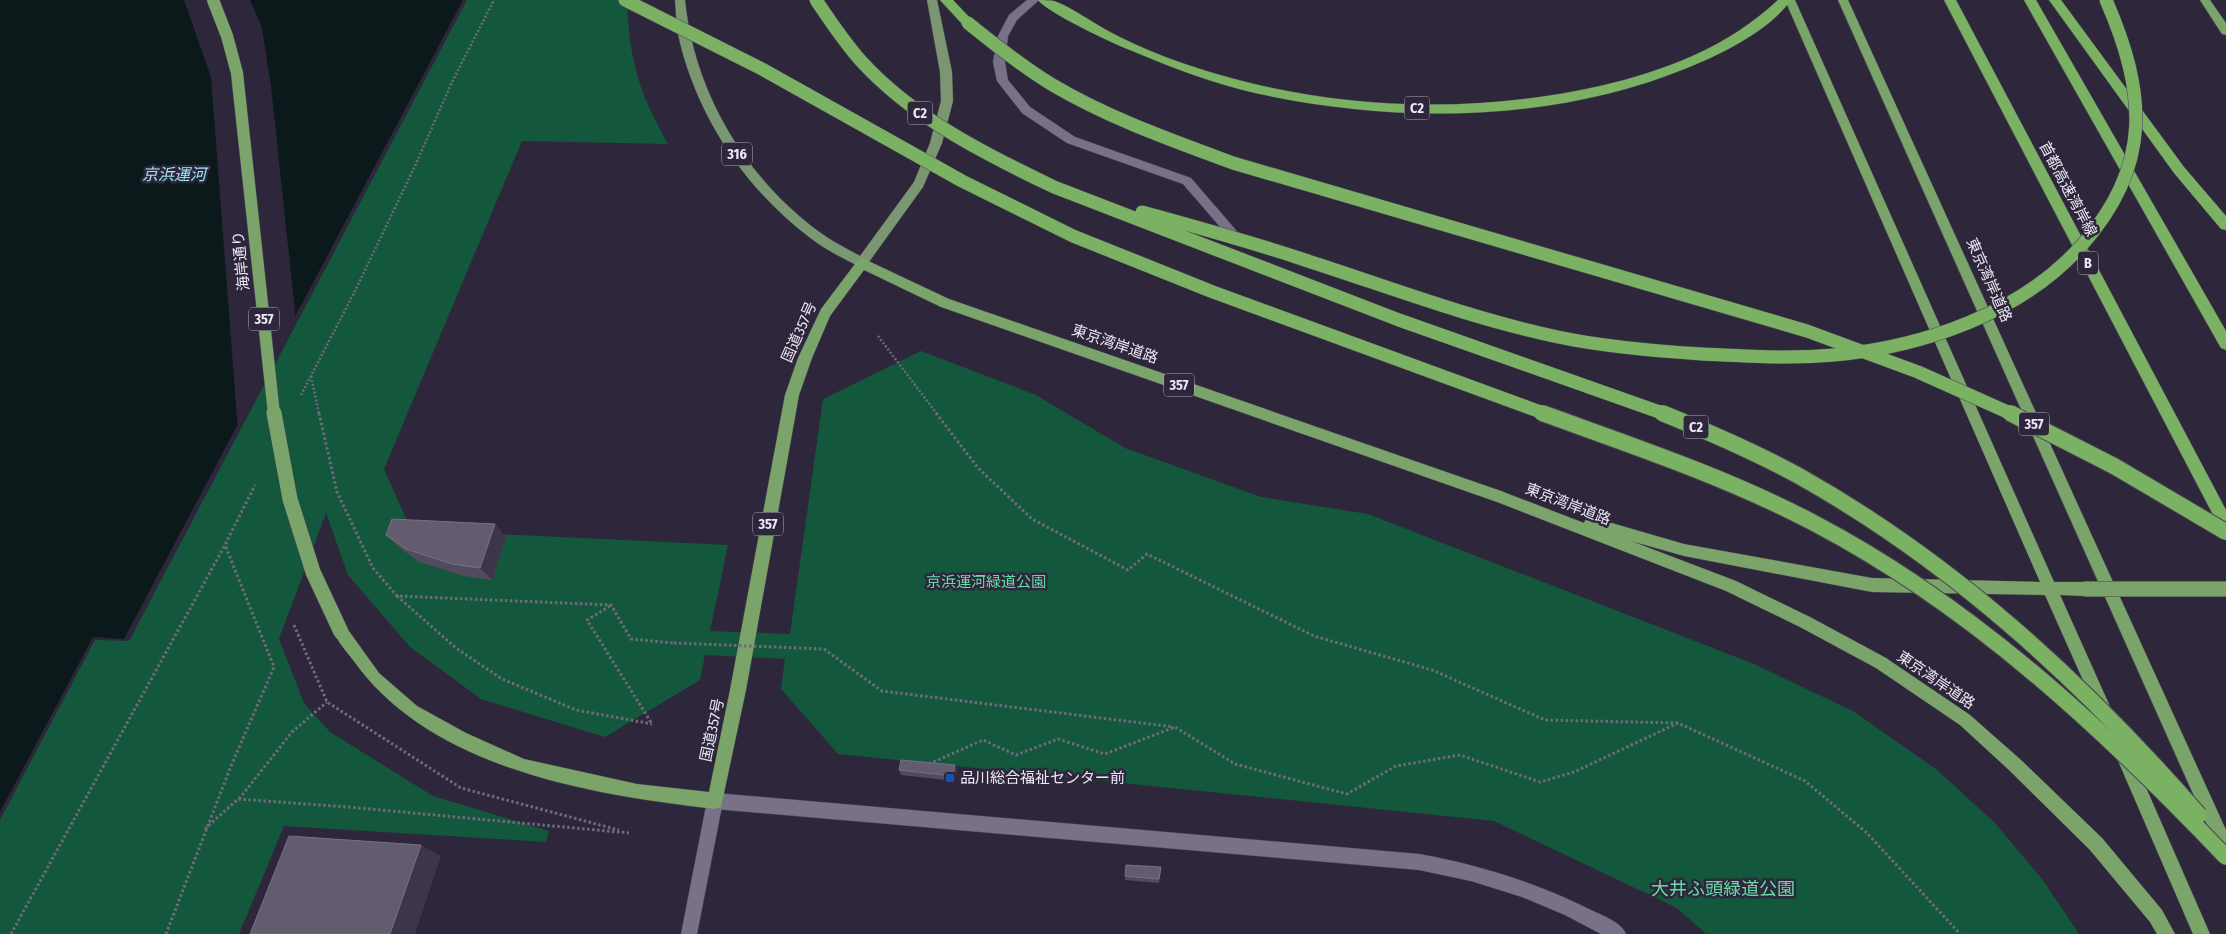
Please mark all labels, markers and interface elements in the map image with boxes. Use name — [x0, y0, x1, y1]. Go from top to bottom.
road number: C2 — [1404, 96, 1430, 120]
road number: C2 — [908, 102, 932, 125]
street label: 首都高速湾岸線 — [2035, 138, 2101, 240]
road number: 316 — [722, 142, 752, 166]
water label: 京浜運河 — [142, 165, 209, 184]
street label: 海岸通り — [229, 230, 253, 292]
street label: 東京湾岸道路 — [1962, 235, 2016, 325]
road number: B — [2078, 252, 2098, 274]
street label: 国道357号 — [778, 299, 820, 365]
road number: 357 — [249, 308, 279, 330]
street label: 東京湾岸道路 — [1070, 321, 1160, 367]
road number: 357 — [1164, 374, 1194, 396]
road number: 357 — [2019, 412, 2049, 436]
road number: C2 — [1684, 416, 1708, 438]
street label: 東京湾岸道路 — [1523, 479, 1613, 529]
road number: 357 — [753, 512, 783, 536]
park label: 京浜運河緑道公園 — [926, 573, 1046, 591]
street label: 東京湾岸道路 — [1894, 647, 1978, 713]
street label: 国道357号 — [696, 697, 728, 763]
place label: 品川総合福祉センター前 — [960, 769, 1125, 787]
marker: 品川総合福祉センター前 — [944, 772, 956, 784]
park label: 大井ふ頭緑道公園 — [1651, 878, 1795, 900]

